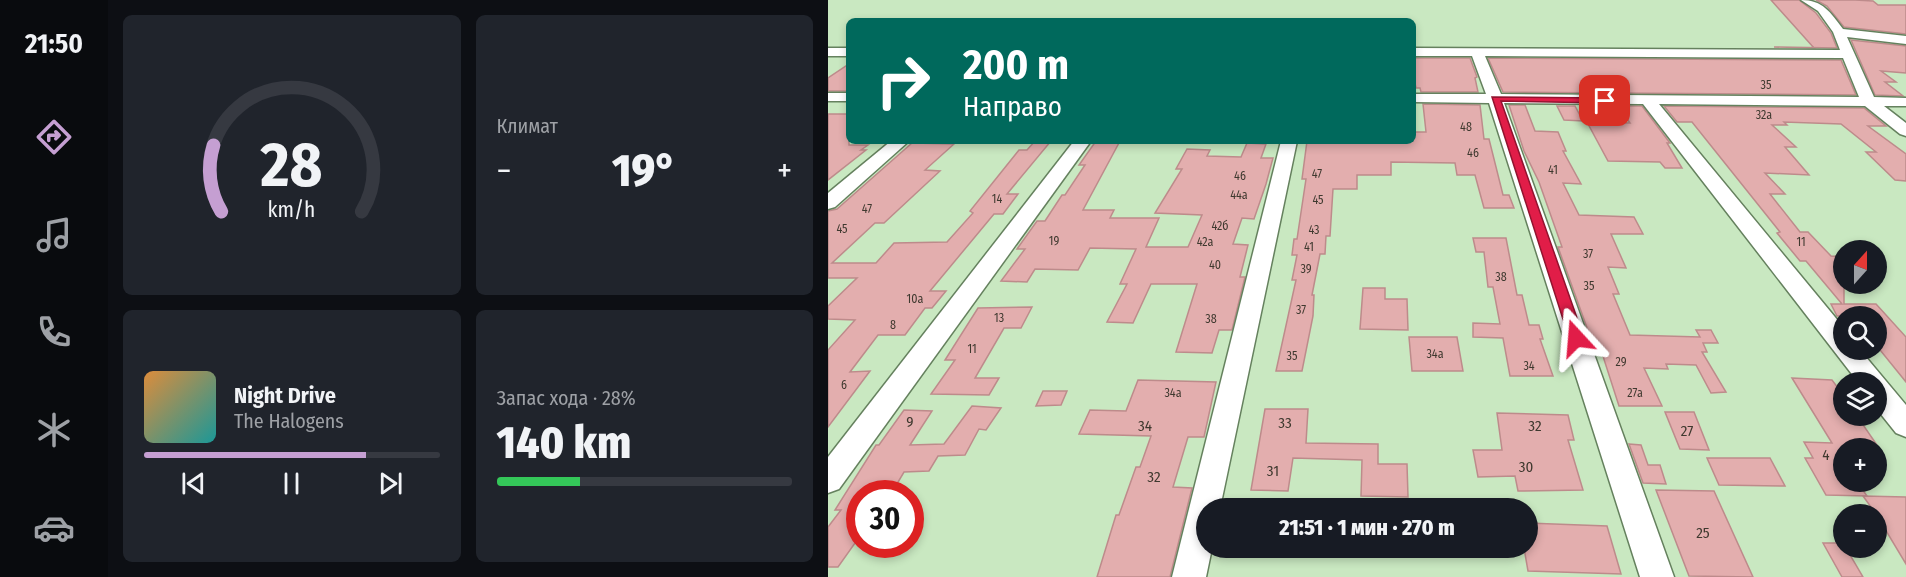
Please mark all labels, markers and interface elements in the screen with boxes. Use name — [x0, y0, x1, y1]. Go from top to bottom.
text: 21:50 — [25, 28, 83, 60]
text: 200 m — [963, 40, 1069, 90]
icon: right — [864, 42, 942, 120]
pin — [1579, 75, 1630, 126]
house number: 35 — [1761, 78, 1772, 92]
icon: arrive — [1588, 84, 1621, 117]
text: Направо — [963, 91, 1062, 123]
house number: 32а — [1756, 108, 1772, 122]
text: Климат — [497, 114, 558, 138]
icon: directions — [33, 116, 75, 158]
house number: 48 — [1460, 120, 1472, 134]
text: 28 — [260, 128, 323, 203]
text: 19° — [612, 144, 676, 198]
house number: 46 — [1467, 146, 1479, 160]
text: − — [497, 151, 511, 191]
text: + — [777, 151, 792, 191]
house number: 41 — [1548, 163, 1558, 177]
house number: 47 — [1312, 167, 1322, 181]
house number: 46 — [1234, 169, 1246, 183]
house number: 44а — [1230, 188, 1248, 202]
house number: 14 — [992, 192, 1002, 206]
house number: 45 — [1312, 193, 1324, 207]
text: km/h — [268, 197, 316, 223]
house number: 47 — [862, 202, 872, 216]
icon: music — [33, 214, 75, 256]
house number: 42б — [1211, 219, 1229, 233]
house number: 45 — [836, 222, 848, 236]
house number: 43 — [1308, 223, 1320, 237]
house number: 19 — [1049, 234, 1059, 248]
house number: 42а — [1197, 235, 1213, 249]
house number: 11 — [1796, 235, 1806, 249]
house number: 41 — [1304, 240, 1314, 254]
north arrow — [1833, 240, 1887, 294]
map controls — [1833, 240, 1887, 558]
house number: 37 — [1583, 247, 1593, 261]
house number: 40 — [1209, 258, 1221, 272]
house number: 39 — [1300, 262, 1312, 276]
house number: 38 — [1495, 270, 1507, 284]
house number: 35 — [1584, 279, 1595, 293]
house number: 10а — [907, 292, 924, 306]
house number: 37 — [1296, 303, 1306, 317]
position arrow — [1544, 306, 1608, 370]
button: search — [1833, 306, 1887, 360]
icon: phone — [33, 311, 75, 353]
house number: 13 — [994, 311, 1004, 325]
house number: 38 — [1205, 312, 1217, 326]
house number: 8 — [890, 318, 896, 332]
house number: 11 — [967, 342, 977, 356]
house number: 34а — [1426, 347, 1444, 361]
house number: 35 — [1287, 349, 1298, 363]
house number: 29 — [1615, 355, 1627, 369]
house number: 34 — [1523, 359, 1535, 373]
button: layers — [1833, 372, 1887, 426]
house number: 6 — [841, 378, 847, 392]
text: Night Drive — [234, 382, 336, 409]
text: Запас хода · 28% — [497, 386, 636, 410]
house number: 34а — [1164, 386, 1182, 400]
house number: 27а — [1627, 386, 1643, 400]
icon: climate — [33, 409, 75, 451]
text: The Halogens — [234, 409, 344, 433]
house number: 9 — [906, 413, 914, 431]
house number: 33 — [1278, 414, 1292, 432]
text: 140 km — [497, 416, 631, 470]
house number: 34 — [1138, 417, 1152, 435]
house number: 32 — [1528, 417, 1542, 435]
house number: 27 — [1681, 422, 1693, 440]
button: + — [1833, 438, 1887, 492]
house number: 4 — [1822, 446, 1830, 464]
house number: 30 — [1519, 458, 1533, 476]
house number: 31 — [1267, 462, 1279, 480]
icon: previous — [177, 467, 210, 500]
icon: pause — [275, 467, 308, 500]
icon: next — [374, 467, 407, 500]
house number: 32 — [1147, 468, 1161, 486]
speed limit sign: 30 — [846, 480, 924, 558]
button: − — [1833, 504, 1887, 558]
icon: car — [33, 507, 75, 549]
text: 21:51 · 1 мин · 270 m — [1279, 514, 1455, 541]
house number: 25 — [1696, 524, 1710, 542]

